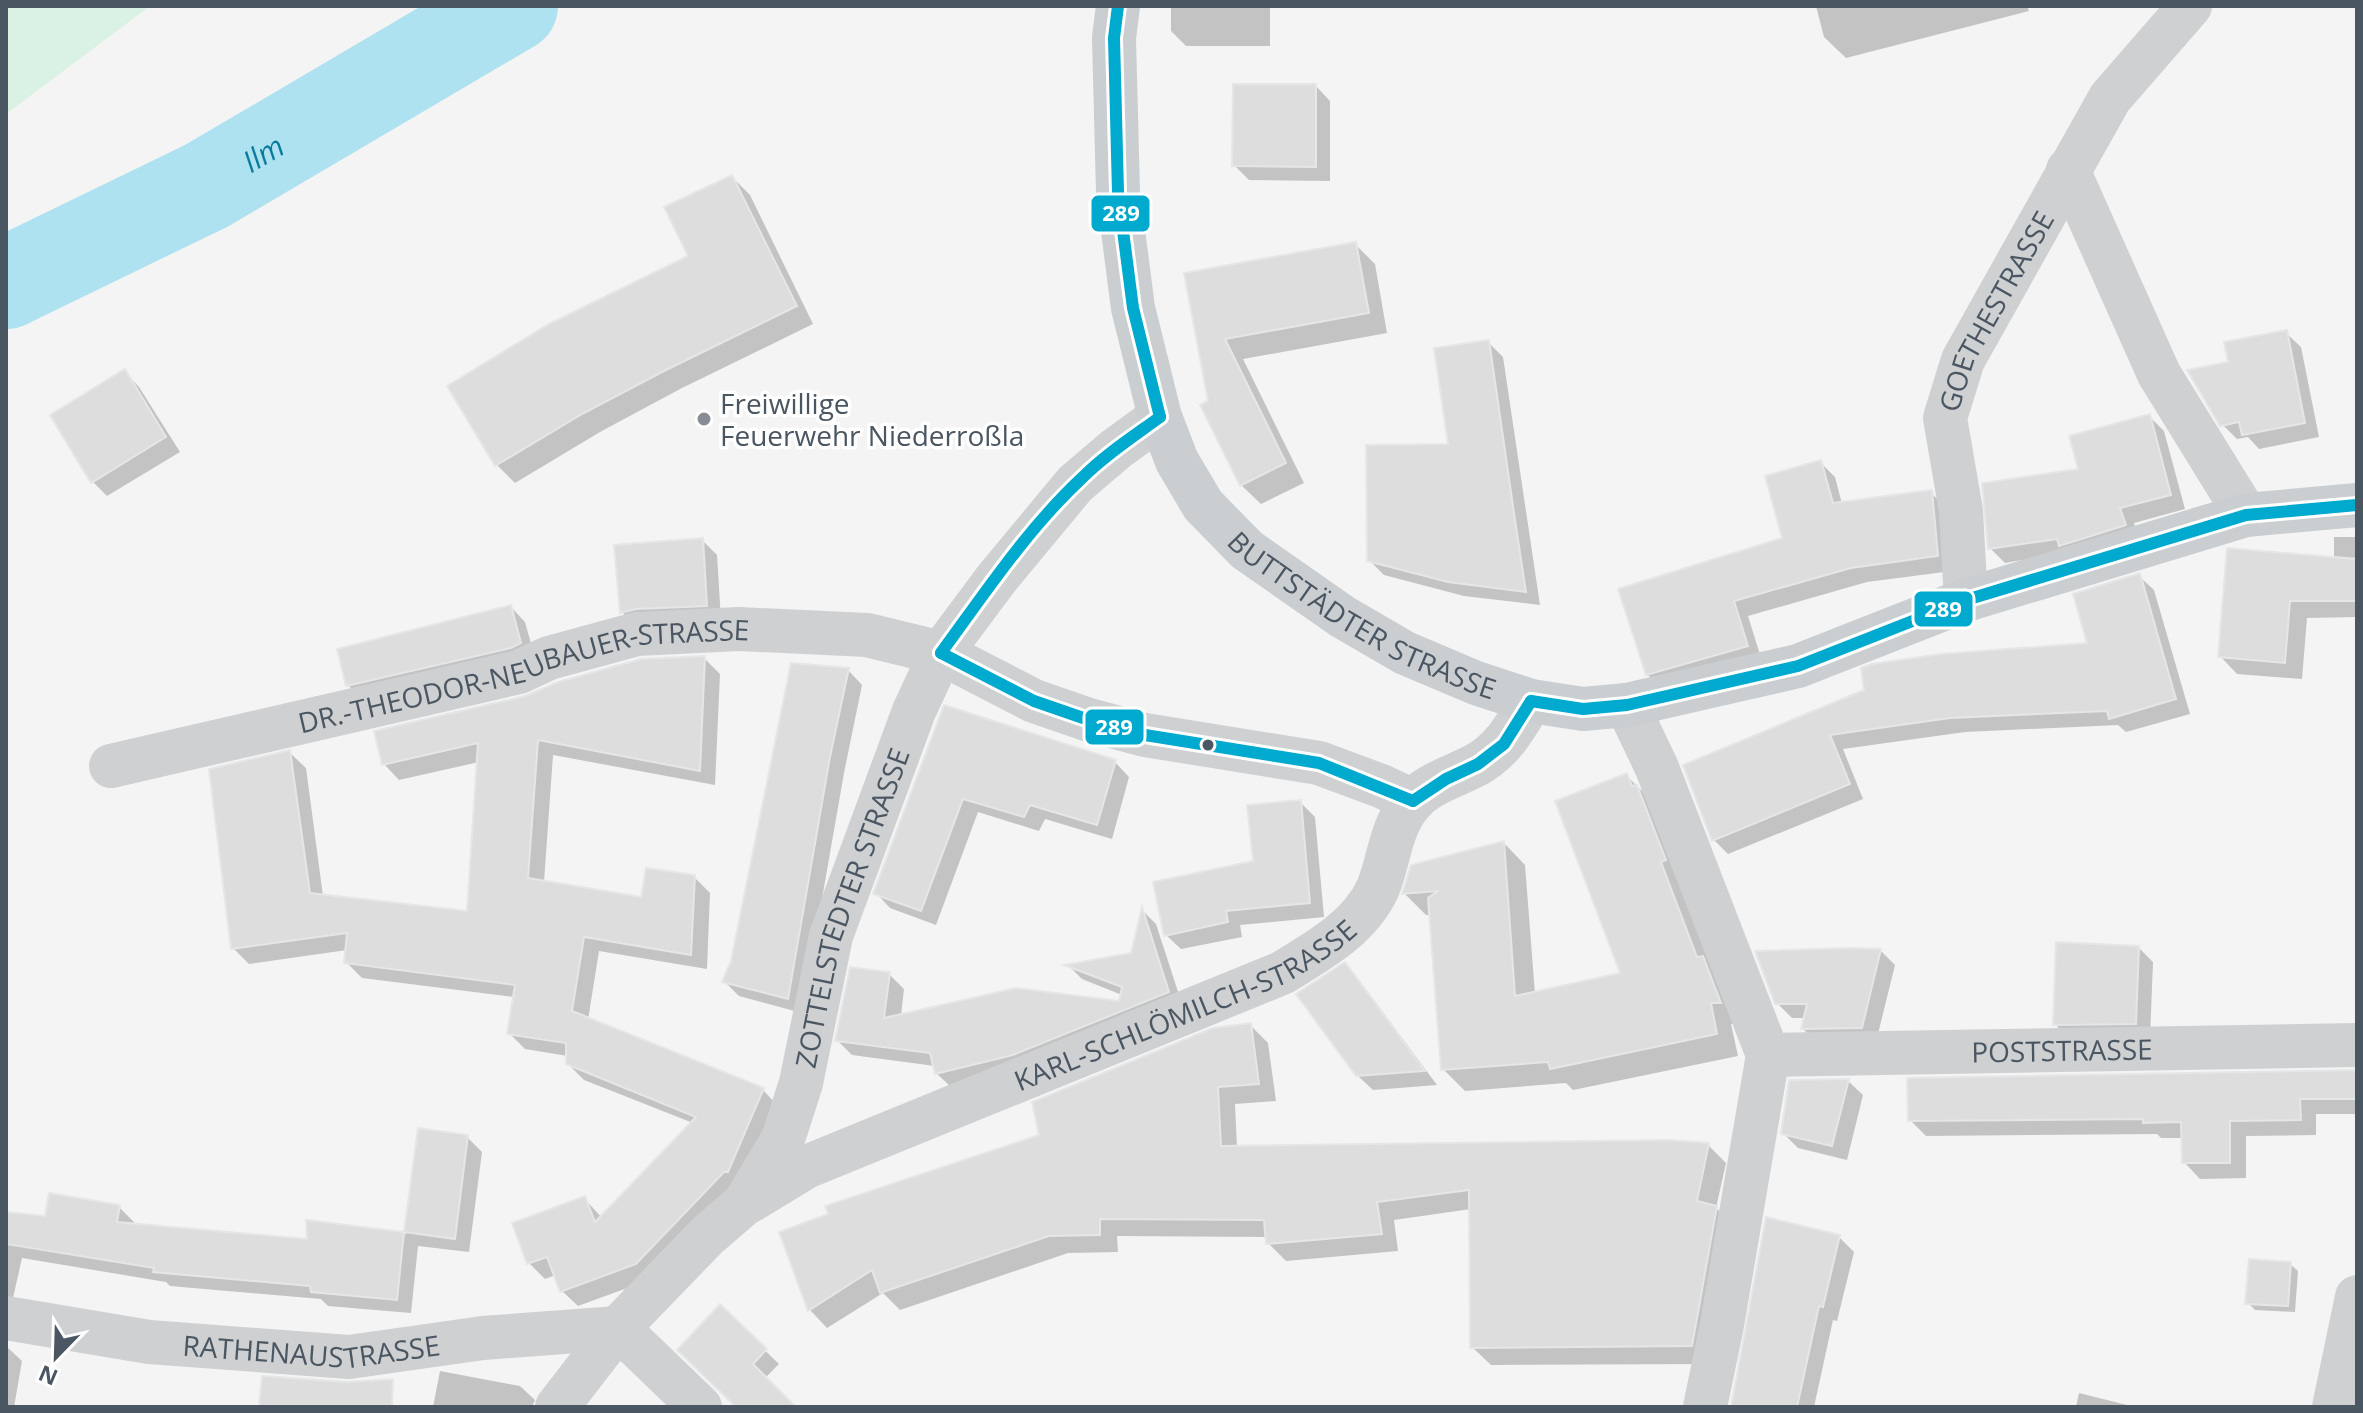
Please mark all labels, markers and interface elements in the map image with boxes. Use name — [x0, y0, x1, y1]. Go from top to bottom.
water label: Ilm — [234, 124, 291, 181]
line badge: 289 — [1090, 194, 1151, 233]
text: 289 — [1102, 197, 1140, 227]
street label: GOETHESTRASSE — [1929, 204, 2062, 416]
place label: Freiwillige Feuerwehr Niederroßla — [720, 384, 1024, 454]
marker: Freiwillige Feuerwehr Niederroßla — [695, 410, 713, 428]
street label: BUTTSTÄDTER STRASSE — [1220, 523, 1501, 707]
line badge: 289 — [1913, 590, 1974, 628]
text: 289 — [1924, 593, 1962, 623]
street label: DR.-THEODOR-NEUBAUER-STRASSE — [294, 610, 750, 741]
line badge: 289 — [1084, 708, 1145, 746]
text: 289 — [1095, 711, 1133, 741]
unlabelled marker — [1200, 737, 1216, 753]
street label: ZOTTELSTEDTER STRASSE — [786, 743, 918, 1071]
street label: KARL-SCHLÖMILCH-STRASSE — [1008, 910, 1364, 1099]
street label: POSTSTRASSE — [1971, 1029, 2153, 1071]
north arrow — [16, 1317, 96, 1397]
street label: RATHENAUSTRASSE — [182, 1325, 442, 1377]
text: N — [34, 1359, 62, 1394]

